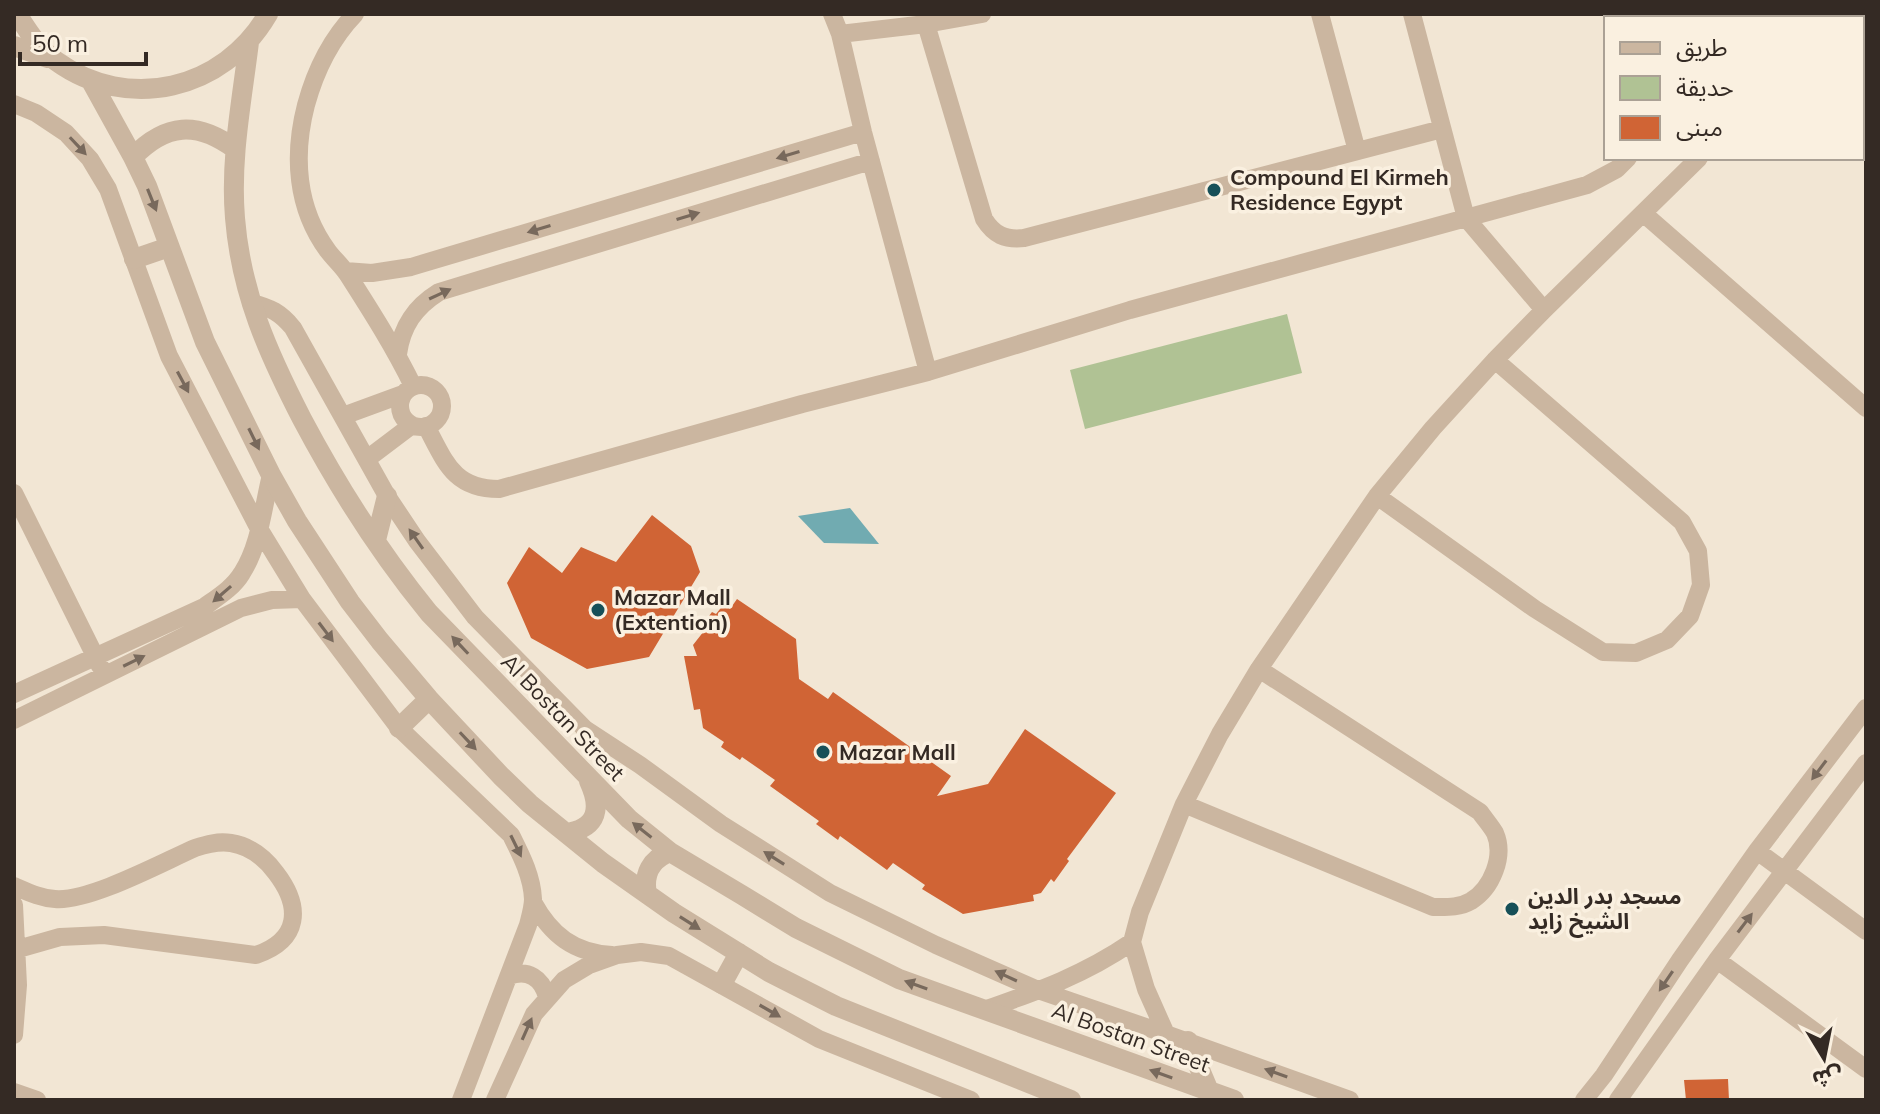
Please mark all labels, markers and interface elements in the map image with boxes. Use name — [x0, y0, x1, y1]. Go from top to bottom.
scale bar — [20, 16, 146, 66]
legend — [1604, 16, 1864, 160]
text: 50 m — [32, 28, 88, 58]
text: طريق — [1676, 32, 1728, 63]
text: حديقة — [1676, 72, 1734, 102]
text: مبنى — [1676, 112, 1723, 142]
one-way arrow — [69, 137, 87, 156]
one-way arrow — [776, 149, 800, 162]
place label: Compound El Kirmeh Residence Egypt — [1230, 163, 1449, 216]
marker: Compound El Kirmeh Residence Egypt — [1205, 181, 1223, 199]
one-way arrow — [146, 188, 159, 212]
one-way arrow — [676, 209, 700, 222]
one-way arrow — [527, 223, 551, 236]
one-way arrow — [428, 287, 452, 301]
one-way arrow — [176, 371, 189, 394]
one-way arrow — [247, 428, 260, 451]
one-way arrow — [409, 528, 424, 549]
place label: Mazar Mall (Extention) — [614, 583, 731, 636]
one-way arrow — [212, 585, 232, 602]
marker: Mazar Mall (Extention) — [589, 601, 607, 619]
one-way arrow — [318, 621, 334, 642]
one-way arrow — [451, 636, 469, 655]
street label: Al Bostan Street — [495, 648, 631, 787]
one-way arrow — [123, 654, 146, 668]
one-way arrow — [459, 731, 477, 750]
place label: Mazar Mall — [839, 738, 956, 766]
marker: Mazar Mall — [814, 743, 832, 761]
one-way arrow — [1811, 760, 1827, 780]
one-way arrow — [632, 822, 652, 838]
one-way arrow — [509, 835, 523, 858]
one-way arrow — [763, 851, 785, 865]
place label: مسجد بدر الدين الشيخ زايد — [1528, 882, 1681, 938]
marker: مسجد بدر الدين الشيخ زايد — [1503, 900, 1521, 918]
one-way arrow — [1737, 913, 1753, 933]
one-way arrow — [679, 915, 701, 929]
one-way arrow — [994, 969, 1017, 982]
one-way arrow — [1659, 970, 1674, 992]
one-way arrow — [904, 979, 928, 991]
street label: Al Bostan Street — [1048, 995, 1214, 1079]
one-way arrow — [758, 1004, 781, 1018]
one-way arrow — [520, 1017, 534, 1041]
north arrow — [1784, 1018, 1864, 1098]
text: ش — [1810, 1061, 1845, 1094]
one-way arrow — [1149, 1067, 1173, 1079]
one-way arrow — [1264, 1067, 1288, 1079]

